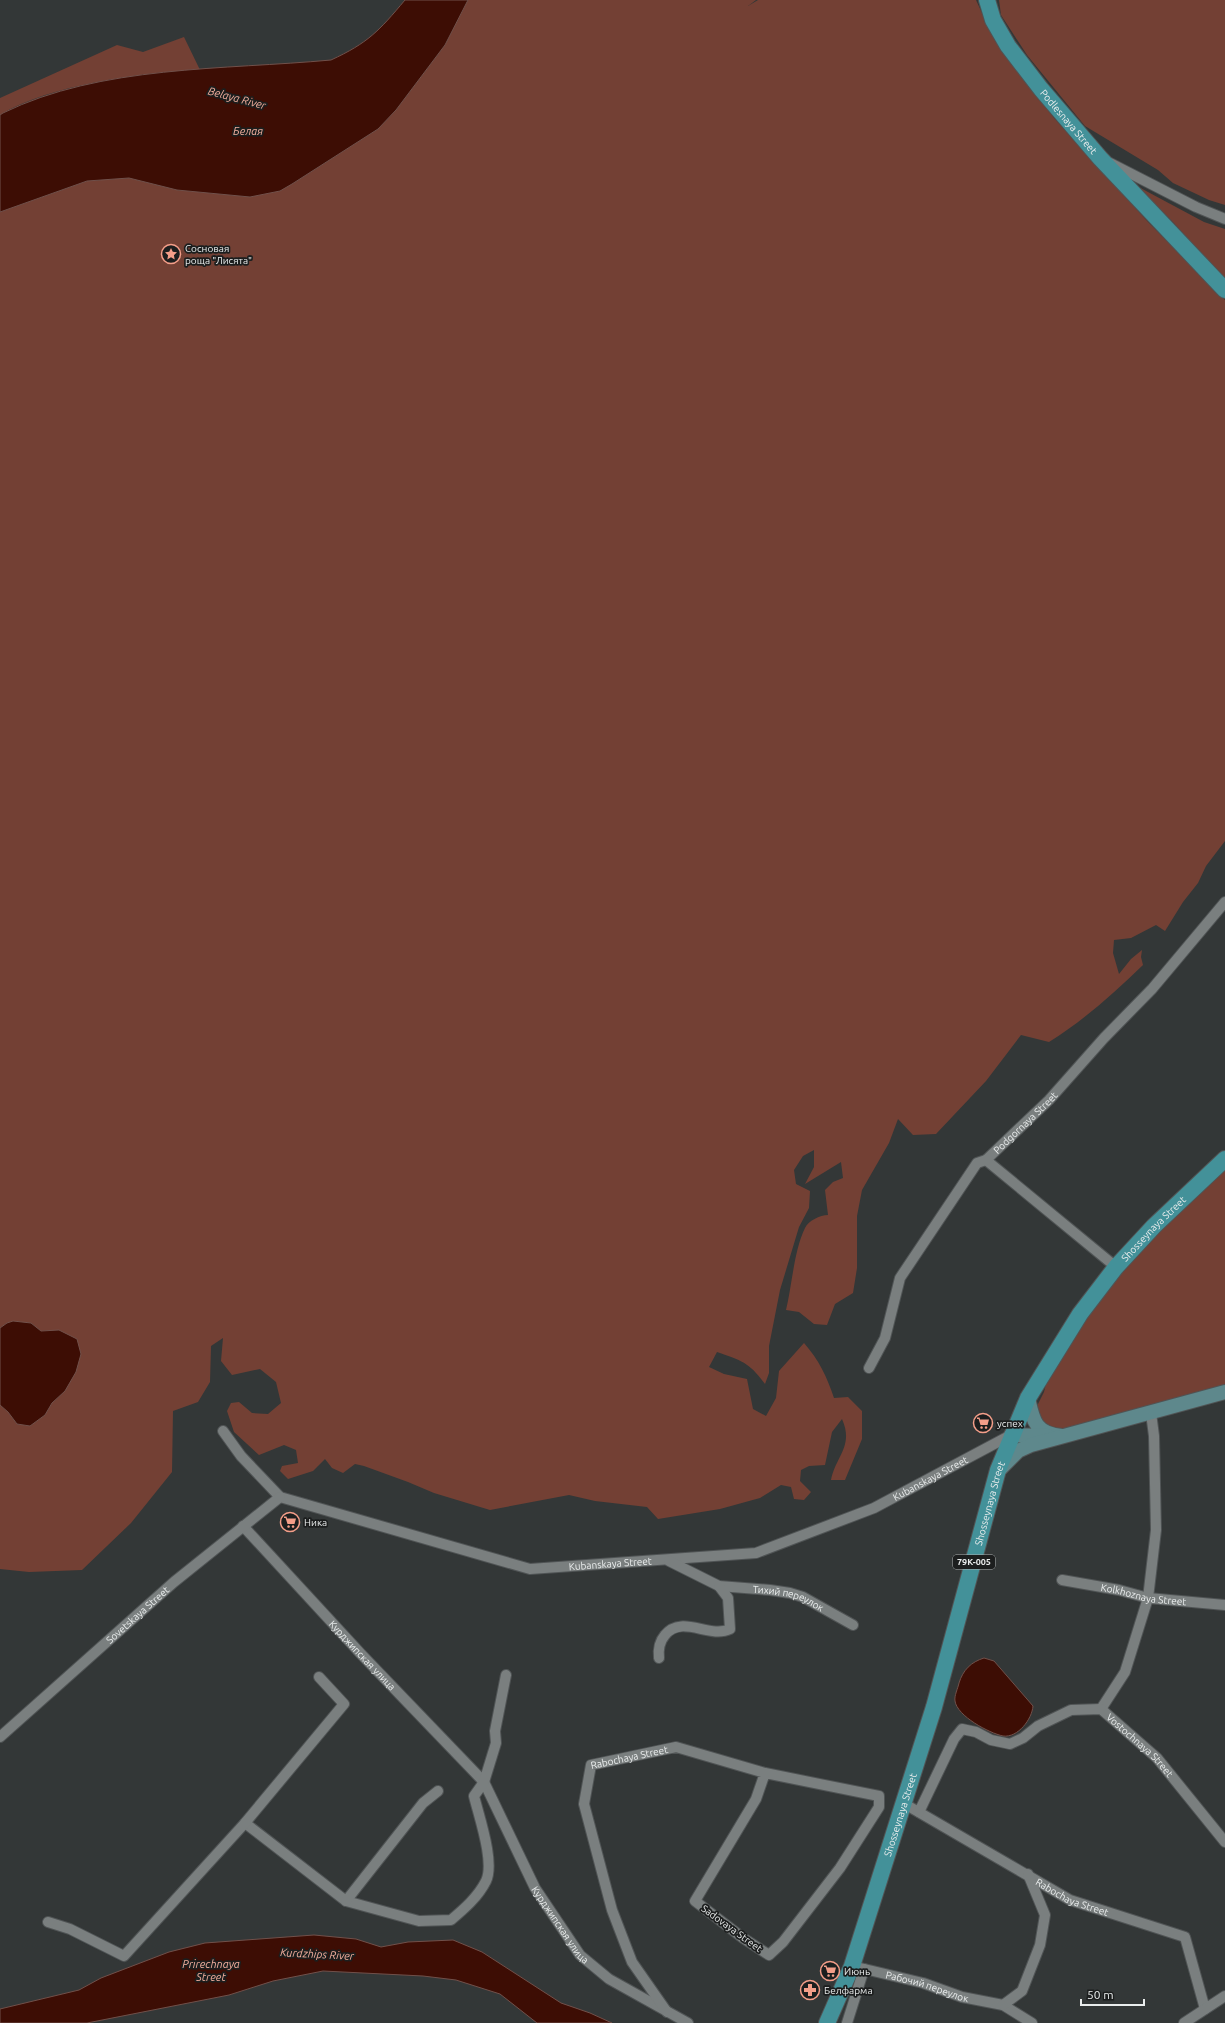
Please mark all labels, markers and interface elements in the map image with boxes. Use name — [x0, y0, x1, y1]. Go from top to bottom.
water label: Belaya River — [207, 85, 268, 112]
street label: Podlesnaya Street — [1038, 88, 1099, 156]
water label: Белая — [233, 125, 263, 137]
place icon: Сосновая роща "Лисята" — [160, 243, 182, 265]
place label: Сосновая роща "Лисята" — [185, 243, 252, 266]
street label: Podgornaya Street — [991, 1090, 1060, 1156]
street label: Shosseynaya Street — [1119, 1194, 1188, 1264]
supermarket icon: успех — [972, 1412, 994, 1434]
place label: успех — [997, 1418, 1023, 1429]
street label: Kubanskaya Street — [891, 1454, 970, 1503]
street label: Shosseynaya Street — [973, 1460, 1007, 1547]
supermarket icon: Ника — [279, 1511, 301, 1533]
place label: Ника — [304, 1517, 327, 1528]
street label: Kubanskaya Street — [568, 1555, 652, 1572]
road number: 79К-005 — [953, 1555, 995, 1569]
street label: Kolkhoznaya Street — [1100, 1582, 1187, 1607]
street label: Sovetskaya Street — [104, 1584, 171, 1646]
street label: Тихий переулок — [752, 1584, 826, 1614]
street label: Курджипская улица — [327, 1618, 398, 1693]
street label: Vostochnaya Street — [1104, 1712, 1175, 1779]
street label: Rabochaya Street — [590, 1744, 669, 1771]
street label: Shosseynaya Street — [882, 1772, 919, 1858]
street label: Rabochaya Street — [1034, 1876, 1110, 1918]
street label: Курджипская улица — [529, 1884, 591, 1966]
street label: Sadovaya Street — [699, 1903, 764, 1954]
water label: Kurdzhips River — [280, 1946, 355, 1962]
water label: Prirechnaya Street — [182, 1958, 240, 1983]
supermarket icon: Июнь — [819, 1960, 841, 1982]
place label: Июнь — [844, 1966, 870, 1977]
street label: Рабочий переулок — [884, 1969, 970, 2004]
pharmacy icon: Белфарма — [799, 1979, 821, 2001]
scale bar — [1081, 1981, 1144, 2007]
place label: Белфарма — [824, 1985, 873, 1996]
text: 50 m — [1087, 1988, 1114, 2001]

